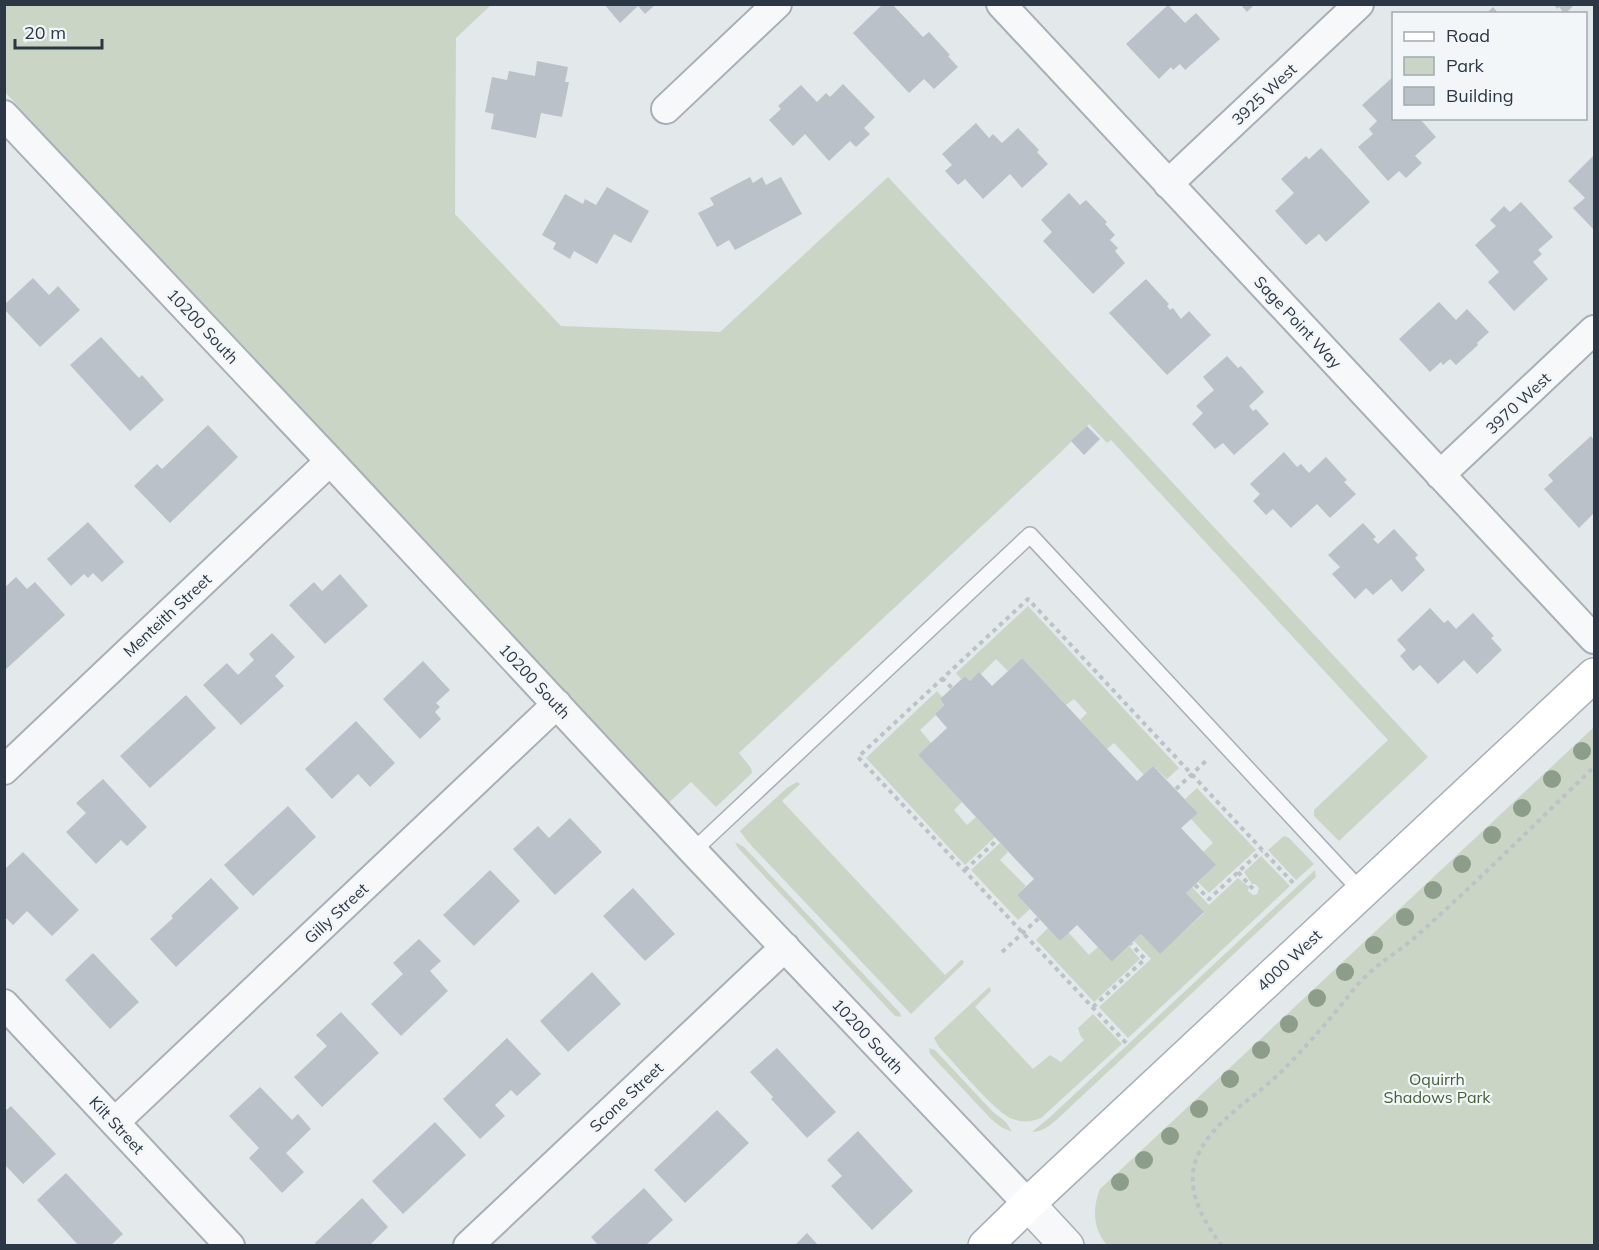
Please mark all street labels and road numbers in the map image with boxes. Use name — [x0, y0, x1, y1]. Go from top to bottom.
street label: 3925 West — [1227, 59, 1301, 129]
street label: Sage Point Way — [1250, 272, 1346, 373]
street label: 10200 South — [163, 284, 243, 368]
street label: 3970 West — [1481, 368, 1555, 438]
street label: Menteith Street — [119, 569, 216, 661]
street label: 10200 South — [495, 639, 575, 723]
street label: Gilly Street — [300, 878, 372, 948]
street label: 4000 West — [1252, 925, 1326, 995]
street label: 10200 South — [828, 994, 908, 1078]
street label: Scone Street — [585, 1058, 667, 1136]
street label: Kilt Street — [85, 1092, 149, 1158]

